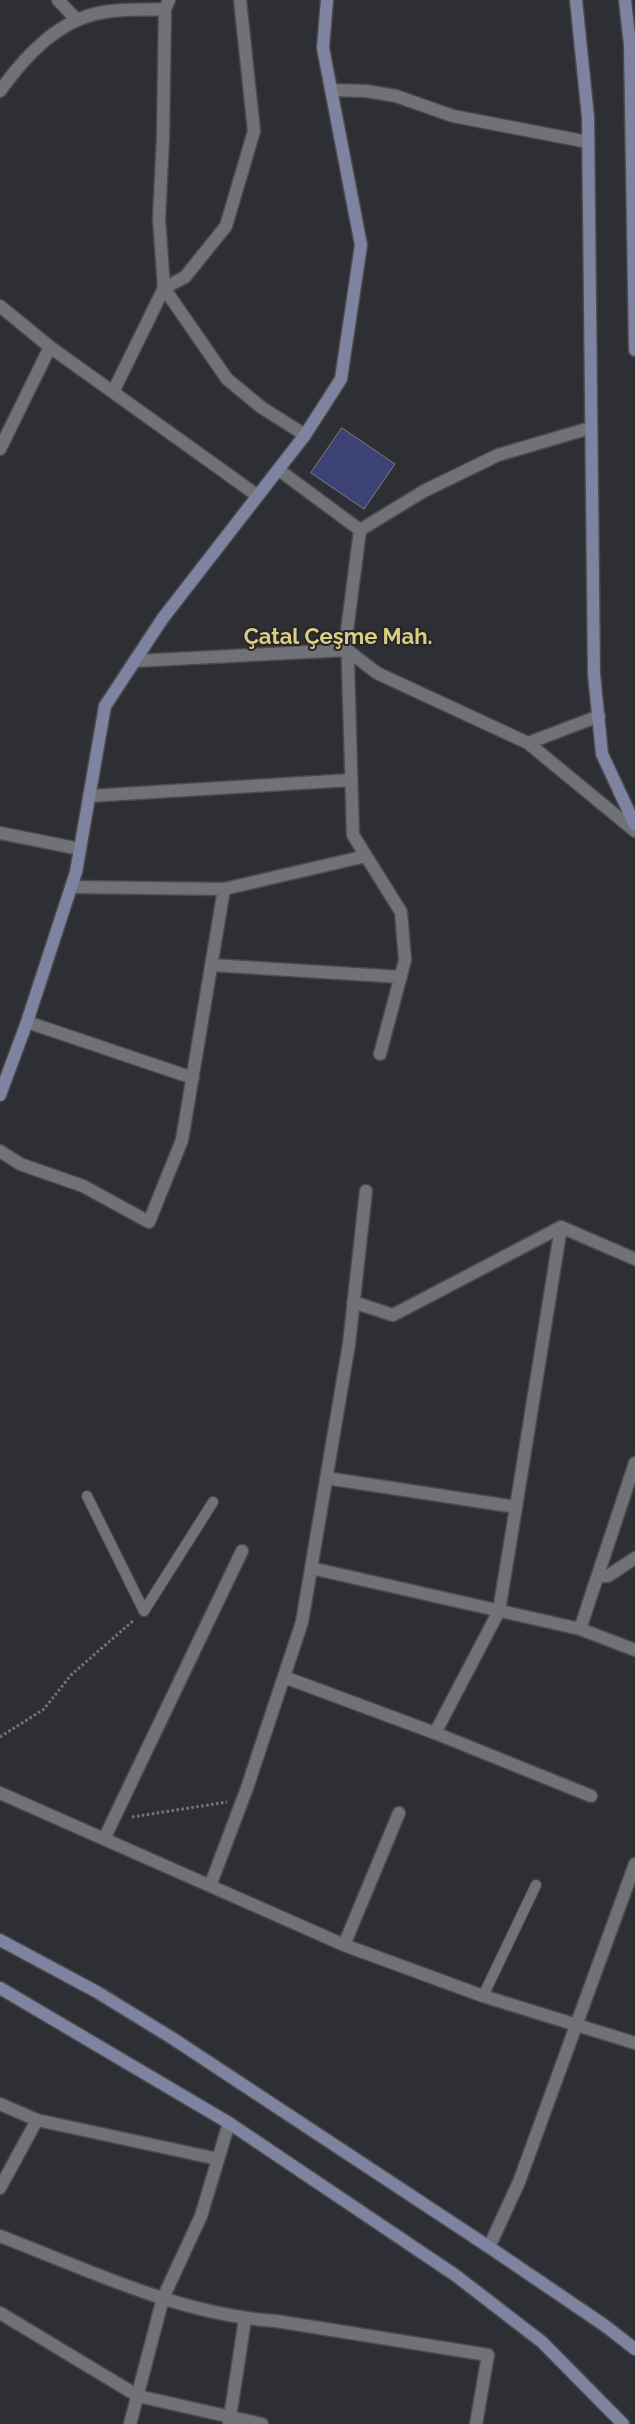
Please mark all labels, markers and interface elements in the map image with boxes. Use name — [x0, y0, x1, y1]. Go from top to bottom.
district label: Çatal Çeşme Mah. — [244, 624, 432, 650]

